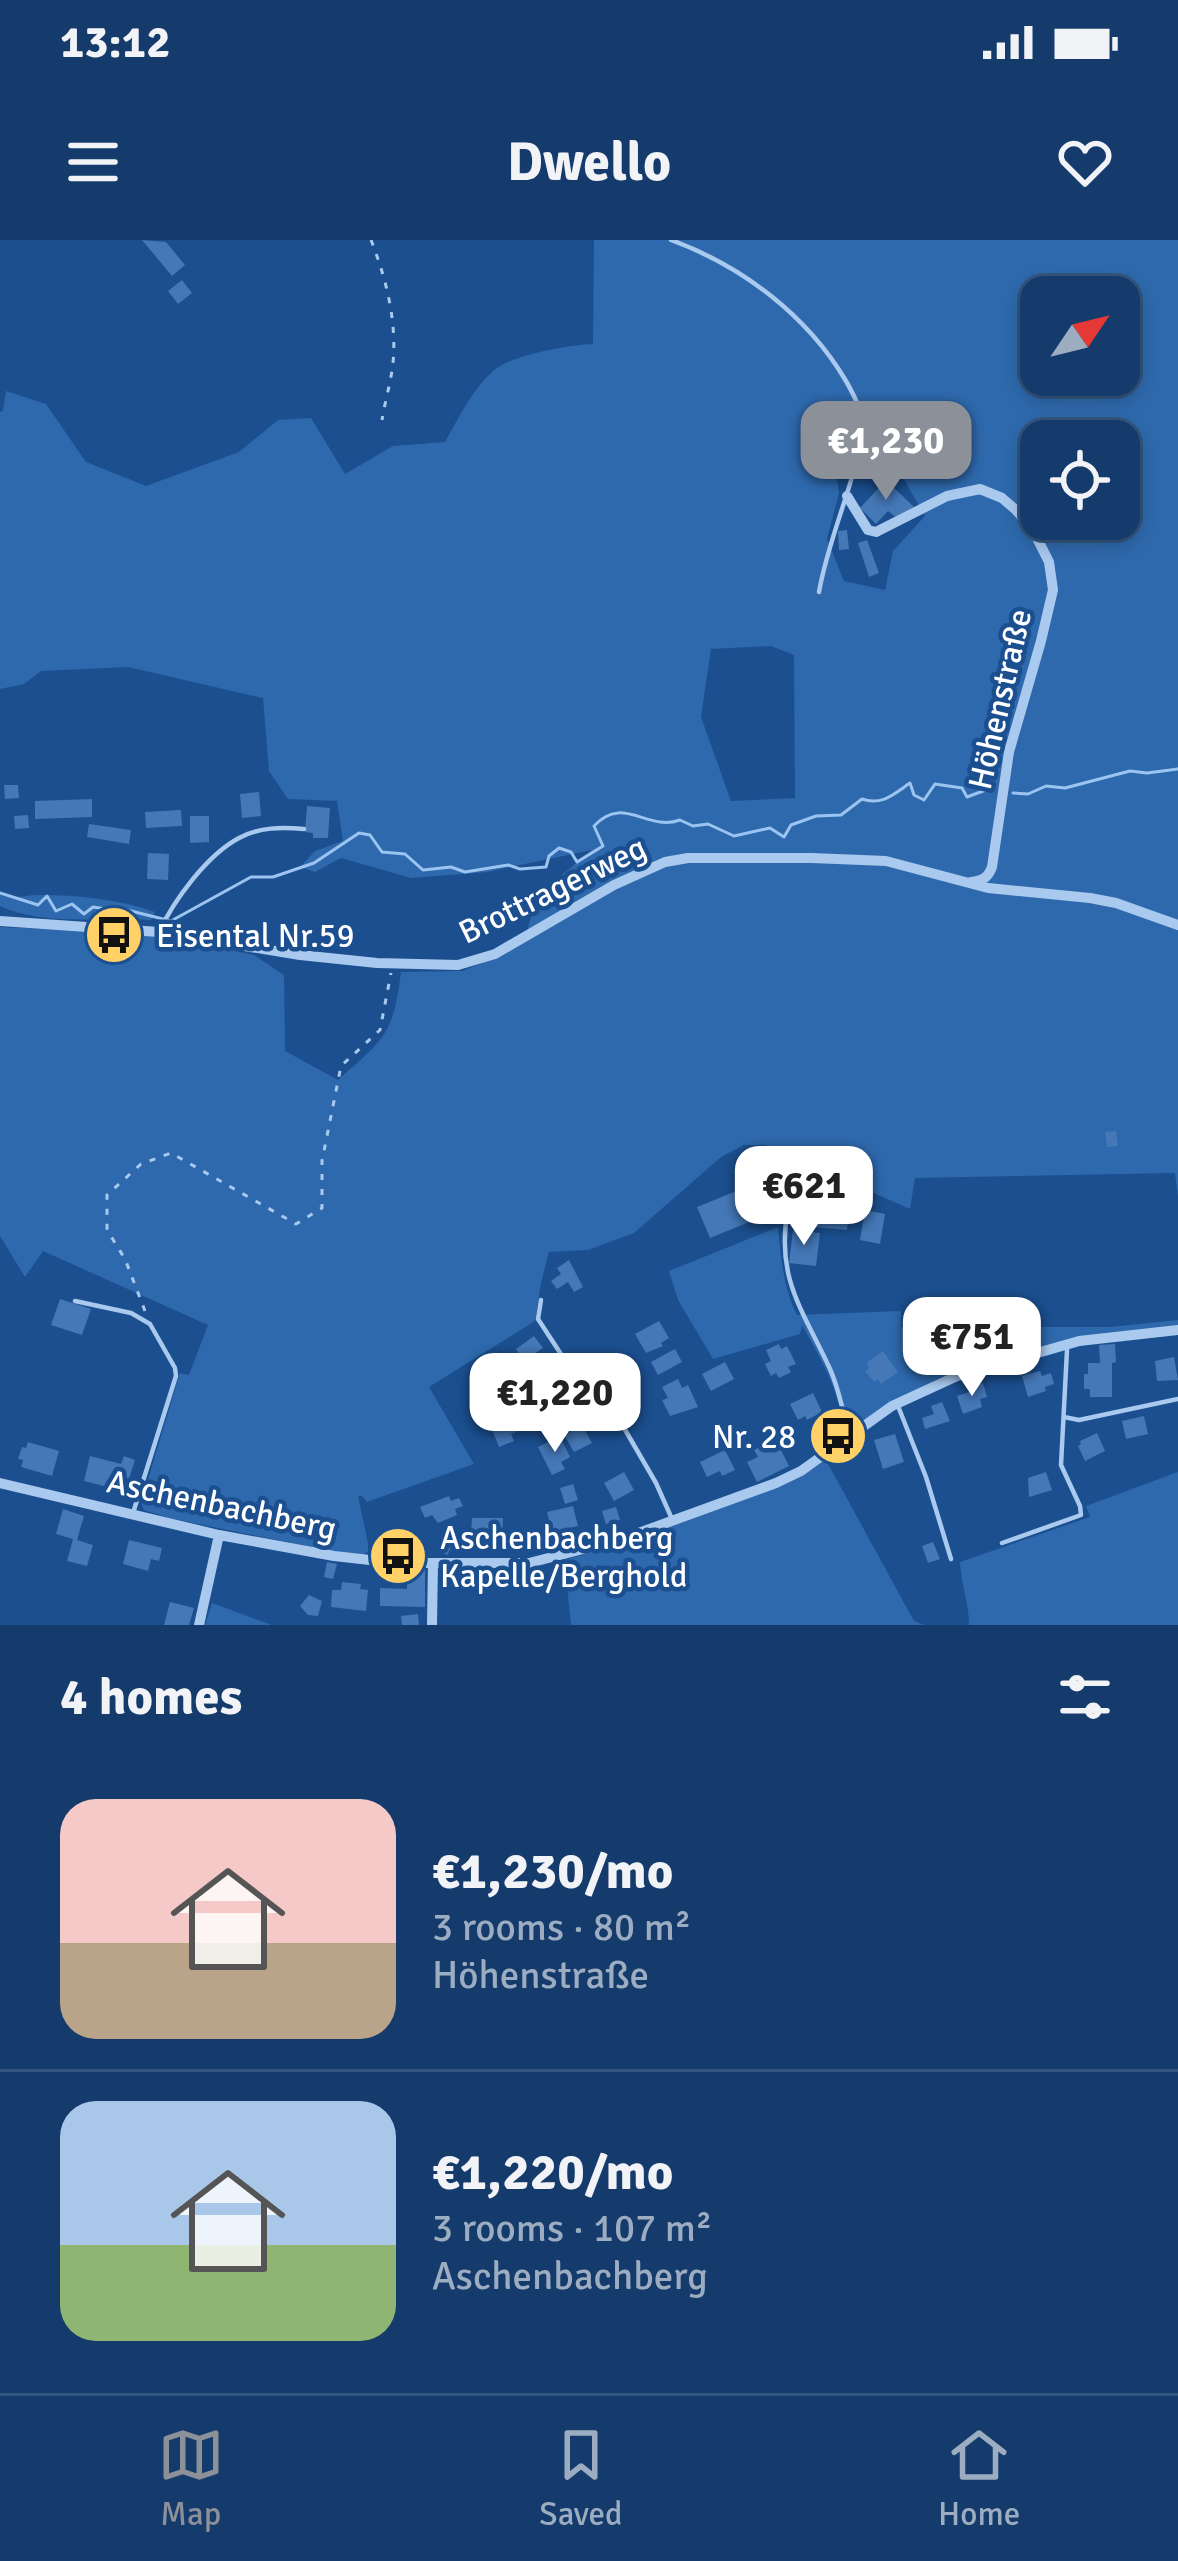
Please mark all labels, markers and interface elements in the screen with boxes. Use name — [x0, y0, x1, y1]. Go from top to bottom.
text: 13:12 — [60, 15, 170, 70]
icon: menu — [60, 129, 126, 195]
text: Dwello — [507, 129, 671, 196]
icon: heart — [1052, 129, 1118, 195]
north arrow — [1020, 276, 1140, 396]
map controls — [1020, 276, 1140, 540]
pin: €1,230 — [788, 401, 984, 503]
text: €1,230 — [828, 416, 944, 464]
button: locate — [1020, 420, 1140, 540]
street label: Höhenstraße — [960, 605, 1041, 793]
street label: Brottragerweg — [452, 827, 653, 953]
bus stop icon: Eisental Nr.59 — [83, 904, 145, 966]
place label: Eisental Nr.59 — [156, 916, 354, 957]
pin: €621 — [733, 1146, 875, 1248]
text: €621 — [762, 1161, 846, 1209]
pin: €751 — [901, 1297, 1043, 1399]
text: €751 — [930, 1312, 1014, 1360]
pin: €1,220 — [457, 1353, 653, 1455]
text: €1,220 — [497, 1368, 613, 1416]
bus stop icon: Nr. 28 — [807, 1405, 869, 1467]
place label: Nr. 28 — [712, 1417, 796, 1458]
street label: Aschenbachberg — [103, 1461, 340, 1550]
place label: Aschenbachberg Kapelle/Berghold — [440, 1518, 687, 1597]
bus stop icon: Aschenbachberg Kapelle/Berghold — [367, 1525, 429, 1587]
icon: filters — [1052, 1664, 1118, 1730]
text: 4 homes — [60, 1666, 242, 1729]
text: €1,230/mo — [432, 1840, 673, 1903]
icon: home — [156, 1847, 300, 1991]
text: 3 rooms · 80 m² — [432, 1903, 691, 1951]
text: Höhenstraße — [432, 1951, 649, 1999]
text: €1,220/mo — [432, 2141, 673, 2204]
icon: home — [156, 2149, 300, 2293]
text: 3 rooms · 107 m² — [432, 2204, 712, 2252]
text: Aschenbachberg — [432, 2252, 708, 2300]
tab: Map — [158, 2422, 224, 2535]
tab: Saved — [539, 2422, 622, 2535]
tab: Home — [938, 2422, 1020, 2535]

